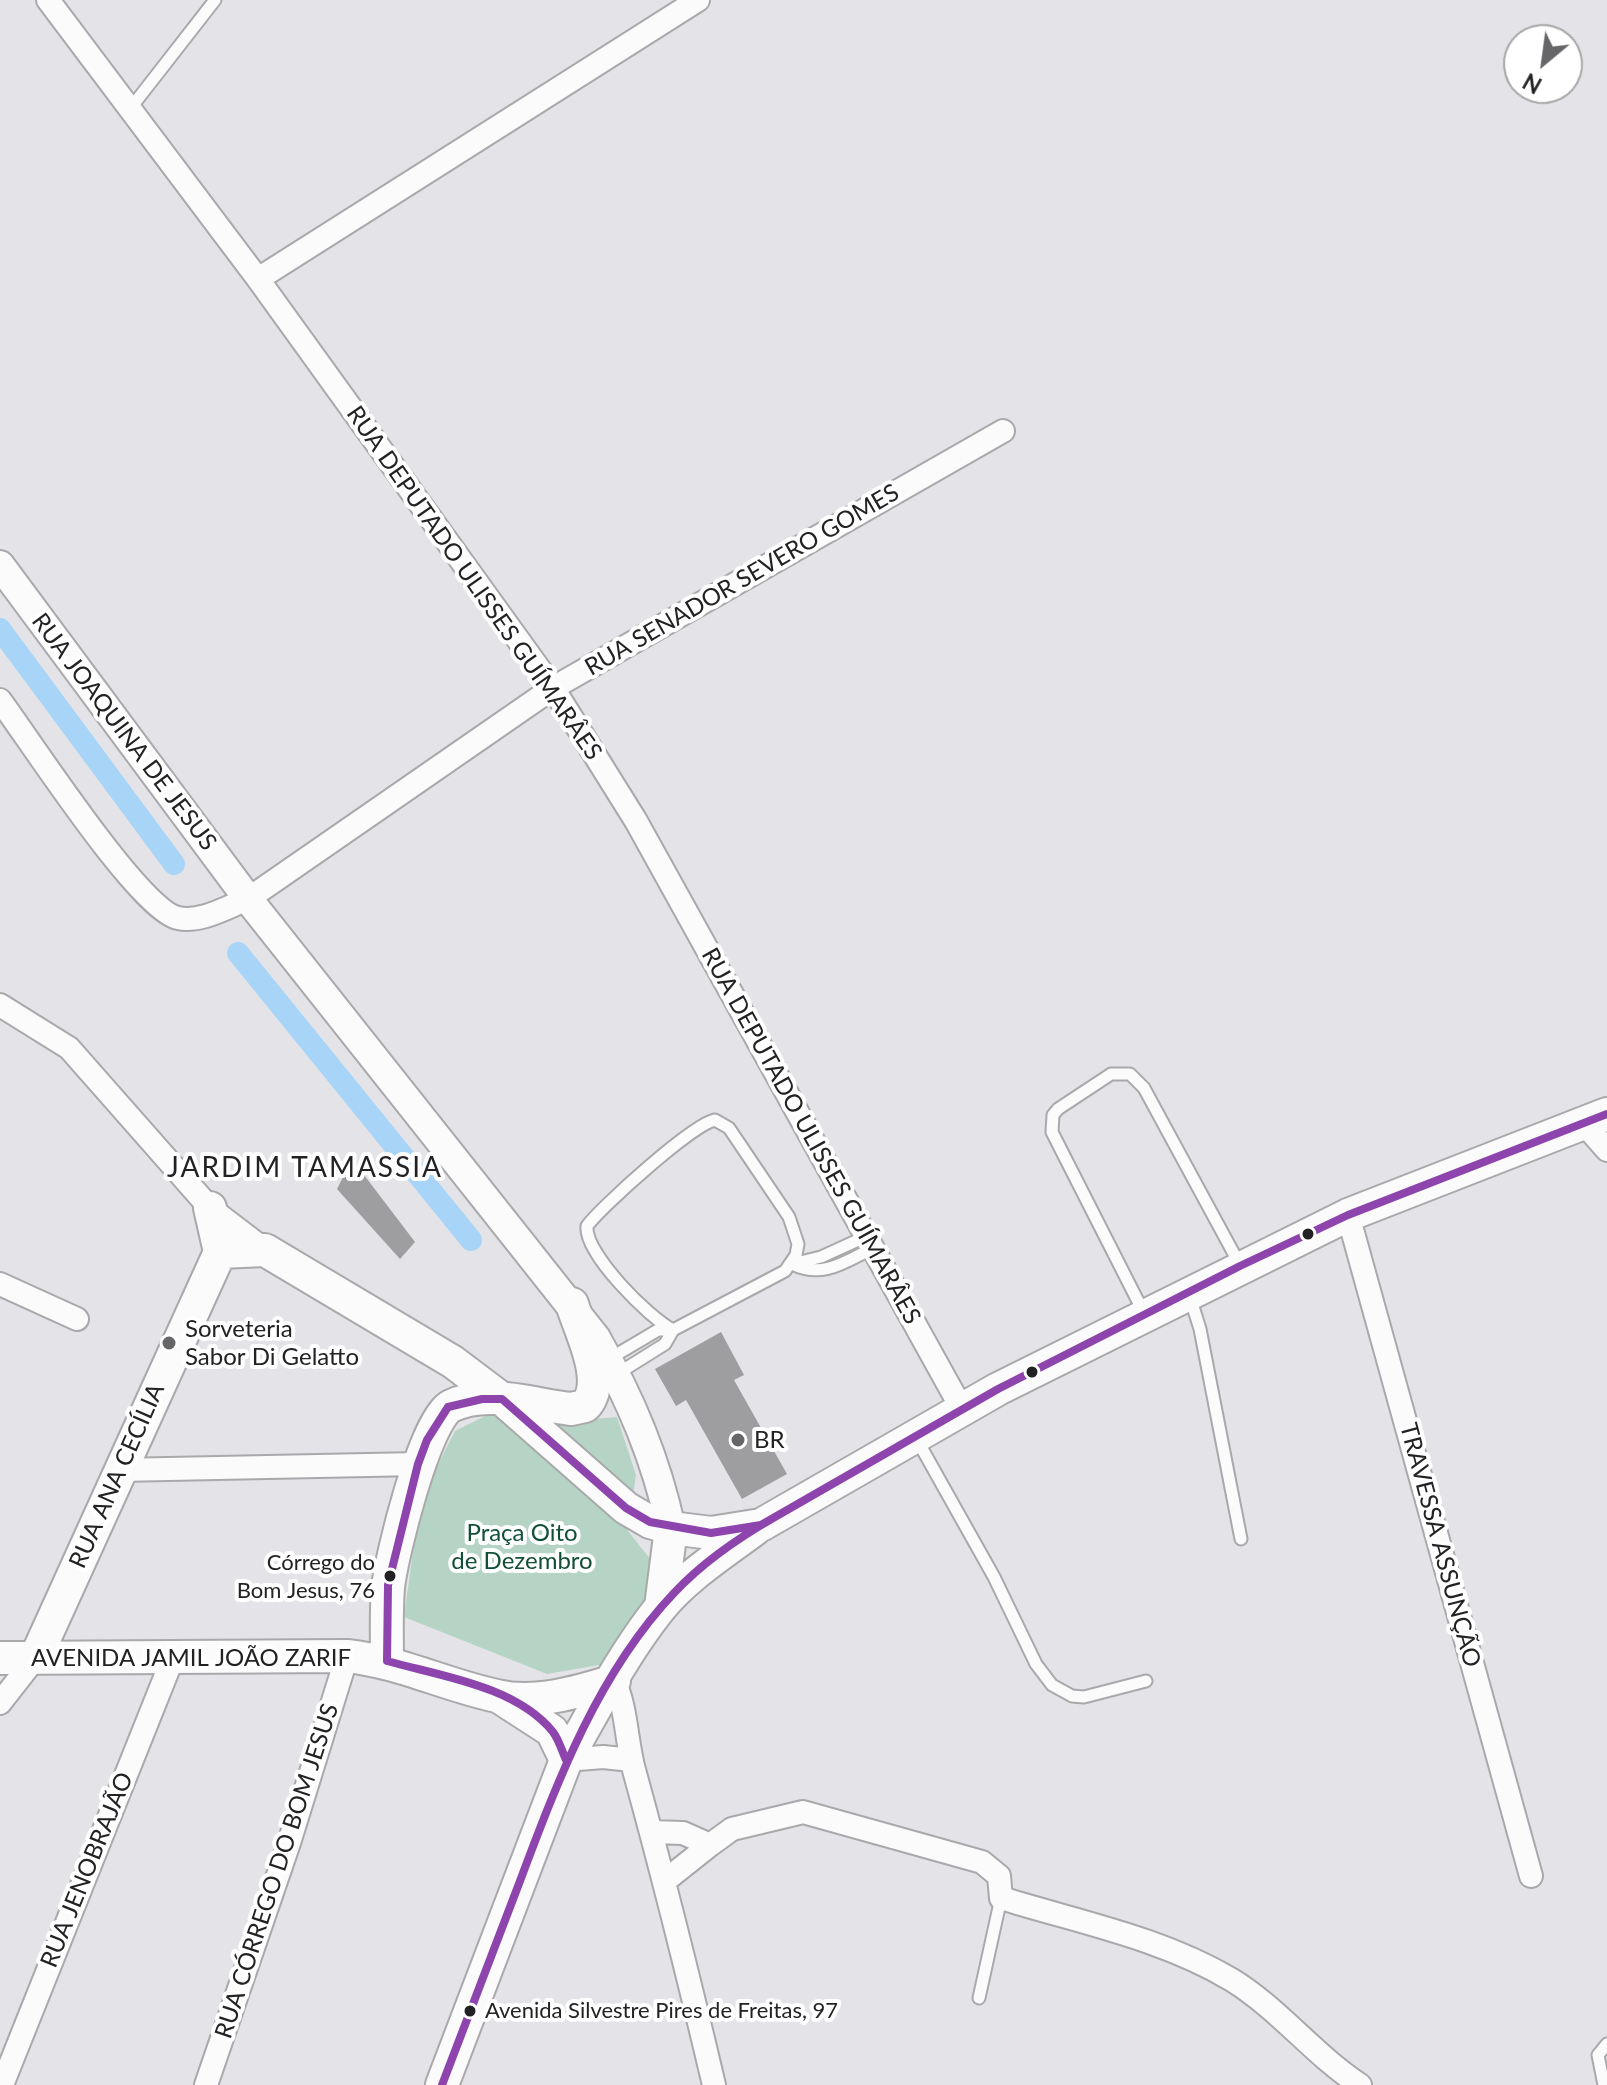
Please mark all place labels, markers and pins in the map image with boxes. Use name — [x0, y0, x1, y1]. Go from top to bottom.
unlabelled marker — [1300, 1226, 1316, 1242]
place label: Sorveteria Sabor Di Gelatto — [185, 1315, 359, 1371]
marker: Sorveteria Sabor Di Gelatto — [160, 1334, 178, 1352]
unlabelled marker — [1024, 1364, 1040, 1380]
place label: BR — [754, 1426, 785, 1454]
marker: BR — [729, 1431, 747, 1449]
place label: Córrego do Bom Jesus, 76 — [237, 1550, 375, 1602]
marker: Córrego do Bom Jesus, 76 — [382, 1568, 398, 1584]
place label: Avenida Silvestre Pires de Freitas, 97 — [485, 1998, 838, 2024]
marker: Avenida Silvestre Pires de Freitas, 97 — [462, 2003, 478, 2019]

